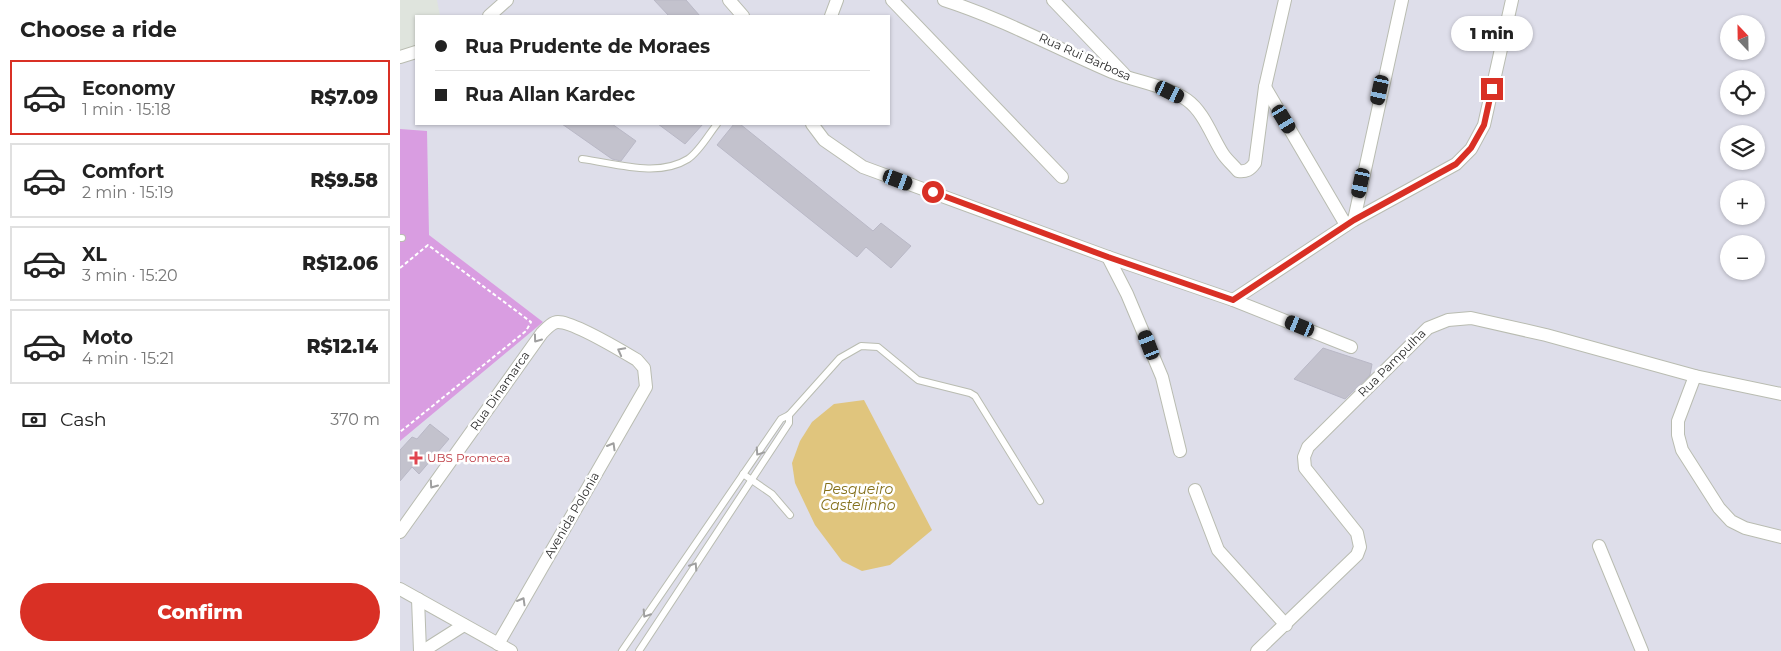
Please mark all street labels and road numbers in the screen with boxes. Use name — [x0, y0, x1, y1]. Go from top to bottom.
street label: Rua Rui Barbosa — [1037, 29, 1134, 84]
street label: Rua Pampulha — [1355, 326, 1429, 400]
street label: Rua Dinamarca — [467, 348, 533, 433]
street label: Avenida Polonia — [541, 469, 602, 560]

